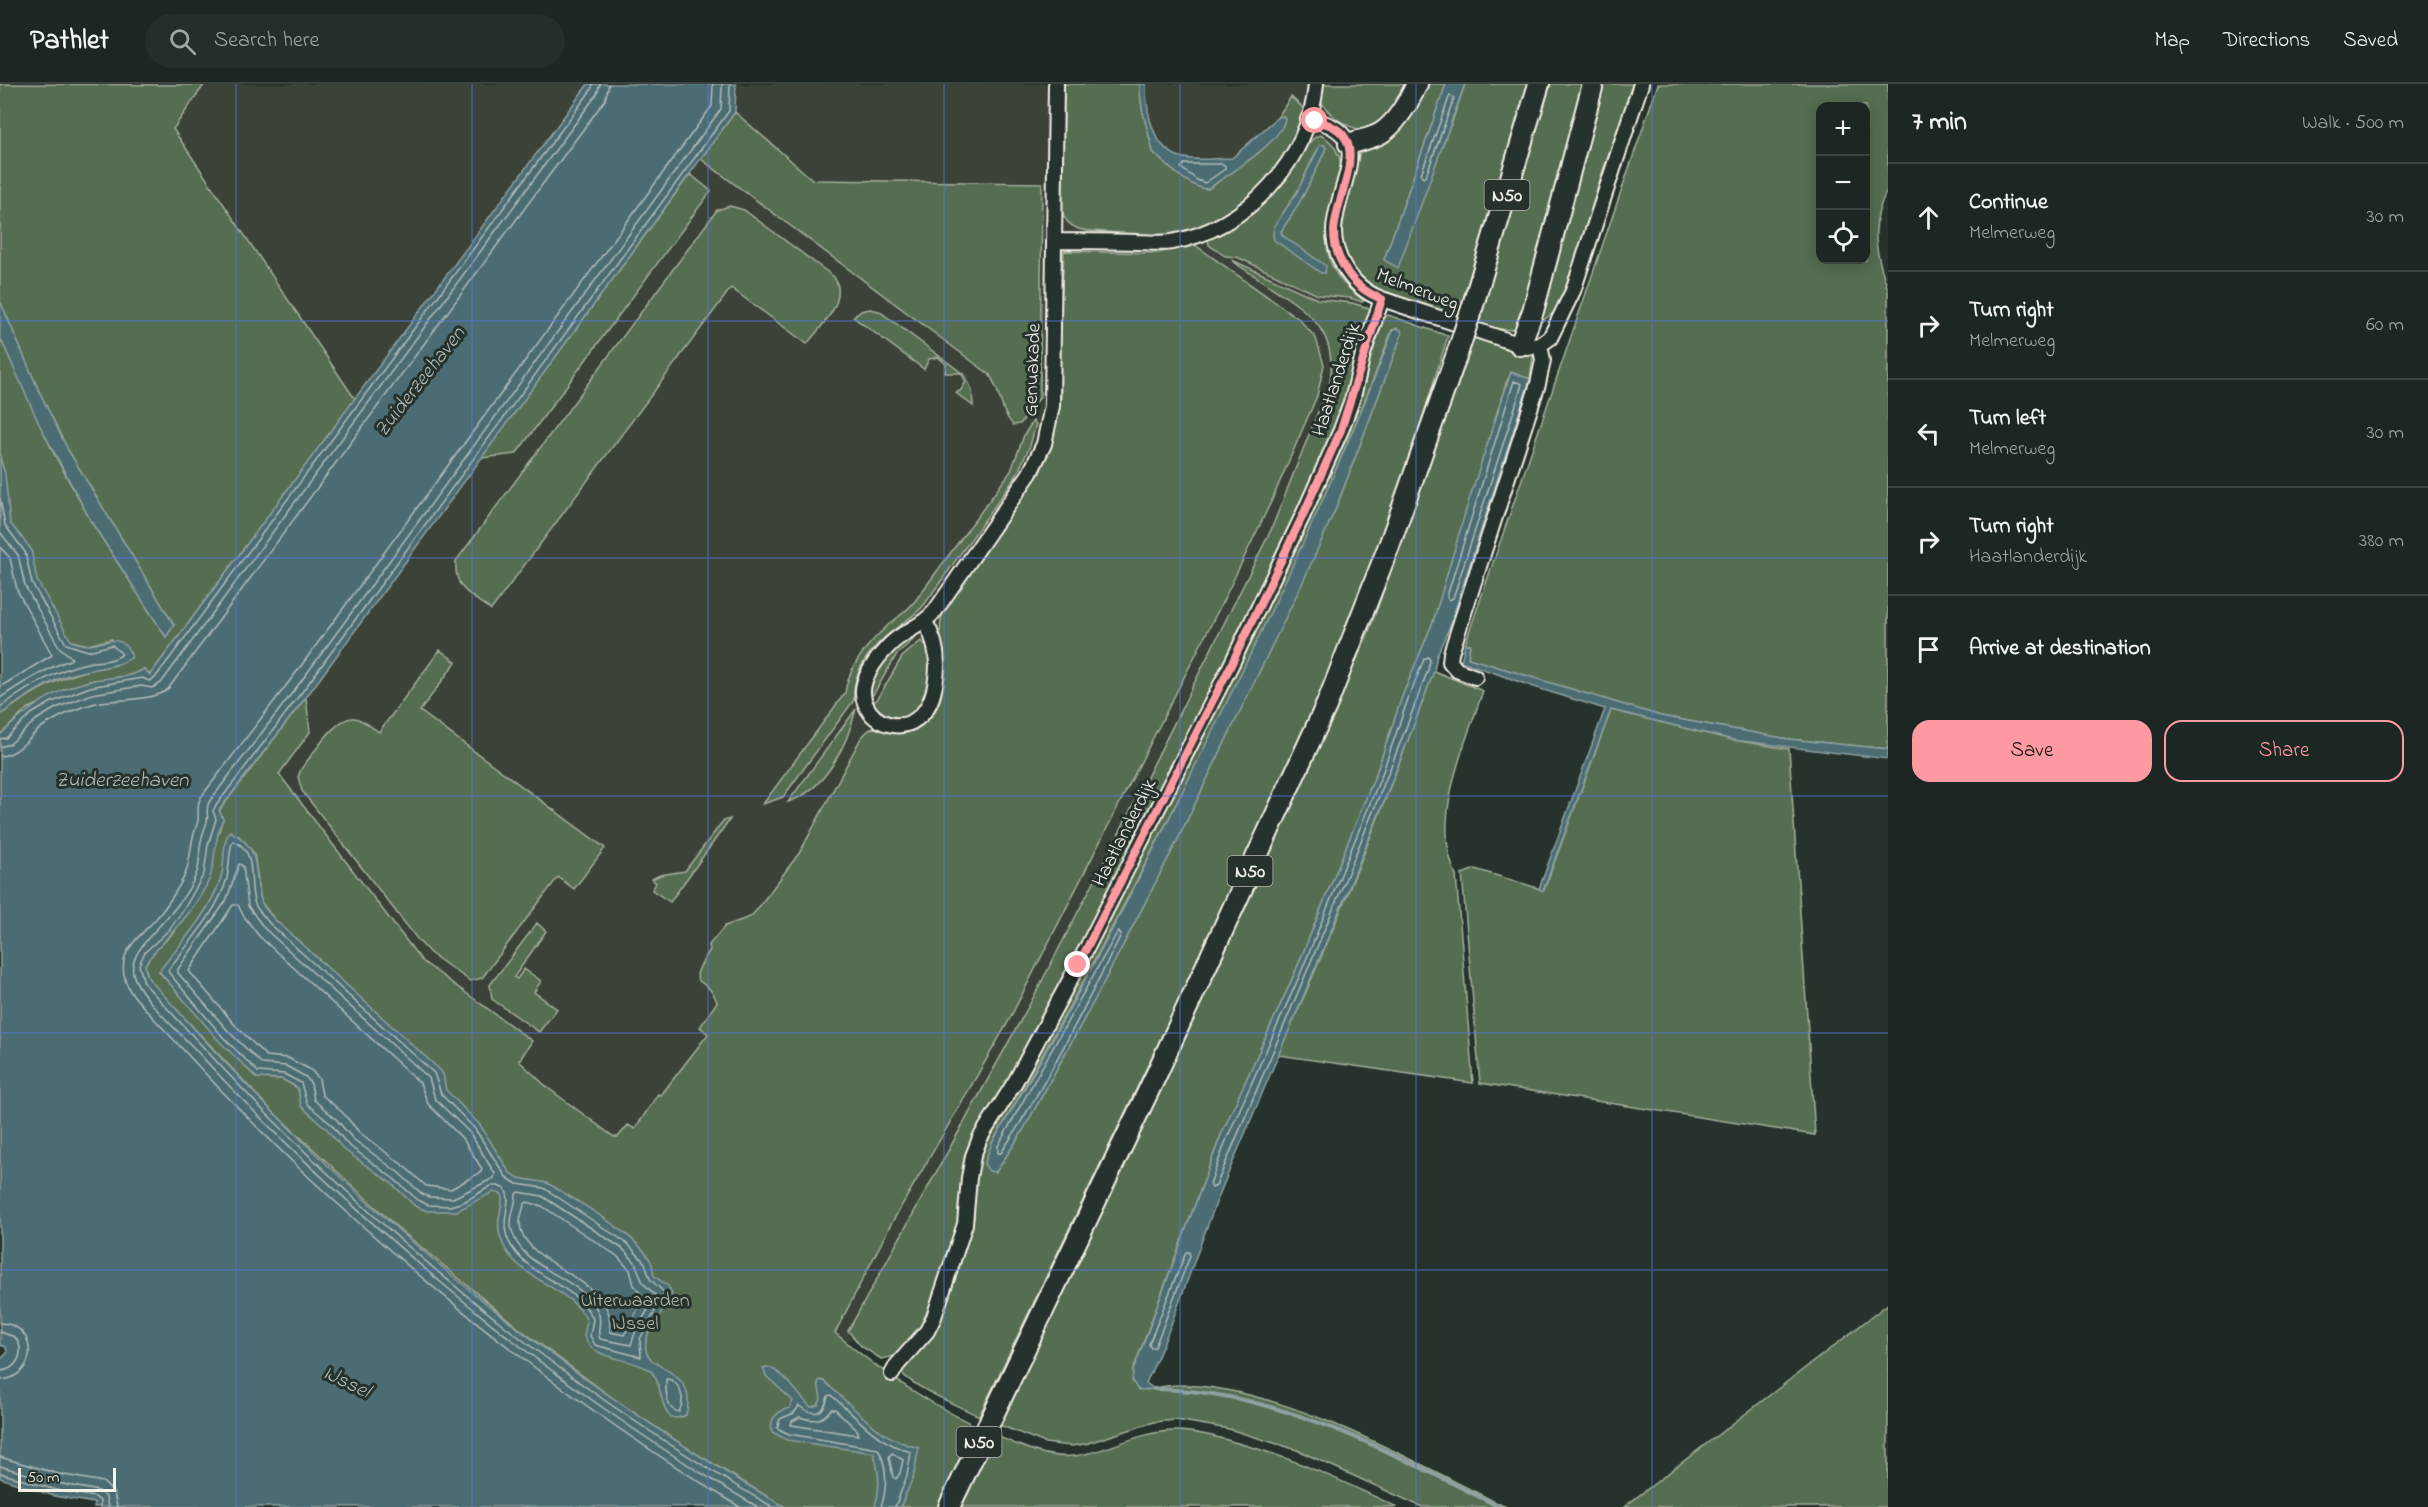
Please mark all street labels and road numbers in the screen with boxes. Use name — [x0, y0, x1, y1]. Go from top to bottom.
road number: N50 — [1484, 180, 1530, 210]
street label: Melmerweg — [1371, 261, 1463, 320]
street label: Haatlanderdijk — [1305, 319, 1369, 440]
street label: Genuakade — [1017, 323, 1050, 417]
street label: Haatlanderdijk — [1086, 774, 1165, 892]
road number: N50 — [1228, 856, 1272, 886]
road number: N50 — [956, 1427, 1002, 1457]

